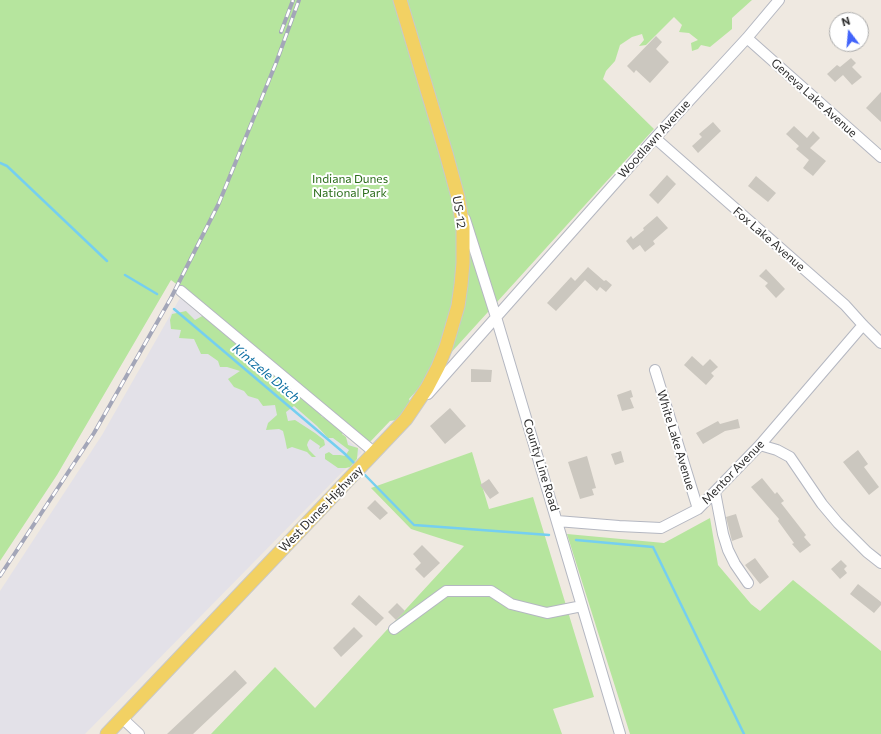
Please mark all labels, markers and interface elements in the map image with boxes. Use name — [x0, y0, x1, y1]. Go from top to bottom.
north arrow — [829, 12, 869, 52]
text: N — [840, 14, 852, 28]
street label: Geneva Lake Avenue — [768, 56, 860, 140]
street label: Woodlawn Avenue — [615, 97, 693, 181]
park label: Indiana Dunes National Park — [312, 172, 388, 200]
street label: US-12 — [449, 195, 469, 229]
street label: Fox Lake Avenue — [730, 204, 808, 274]
water label: Kintzele Ditch — [229, 340, 303, 406]
street label: White Lake Avenue — [654, 388, 698, 492]
street label: County Line Road — [520, 417, 562, 513]
street label: Mentor Avenue — [699, 437, 767, 507]
street label: West Dunes Highway — [276, 463, 366, 555]

